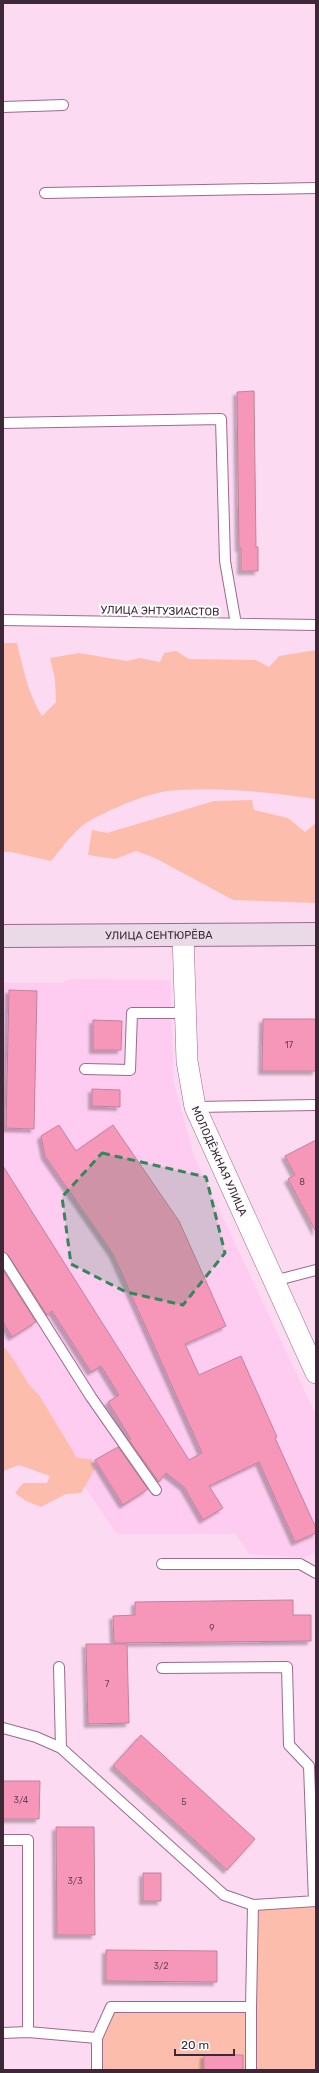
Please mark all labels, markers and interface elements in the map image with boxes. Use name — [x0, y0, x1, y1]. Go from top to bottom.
street label: УЛИЦА ЭНТУЗИАСТОВ — [100, 603, 220, 619]
street label: УЛИЦА СЕНТЮРЁВА — [105, 928, 213, 942]
house number: 17 — [285, 1040, 294, 1050]
street label: МОЛОДЁЖНАЯ УЛИЦА — [189, 1104, 250, 1219]
house number: 8 — [299, 1177, 305, 1187]
house number: 9 — [209, 1623, 215, 1633]
house number: 7 — [105, 1679, 110, 1689]
house number: 3/4 — [14, 1795, 29, 1805]
house number: 5 — [181, 1797, 187, 1807]
house number: 3/3 — [67, 1876, 83, 1886]
house number: 3/2 — [154, 1961, 168, 1971]
scale bar — [175, 2031, 234, 2057]
text: 20 m — [181, 2038, 209, 2052]

